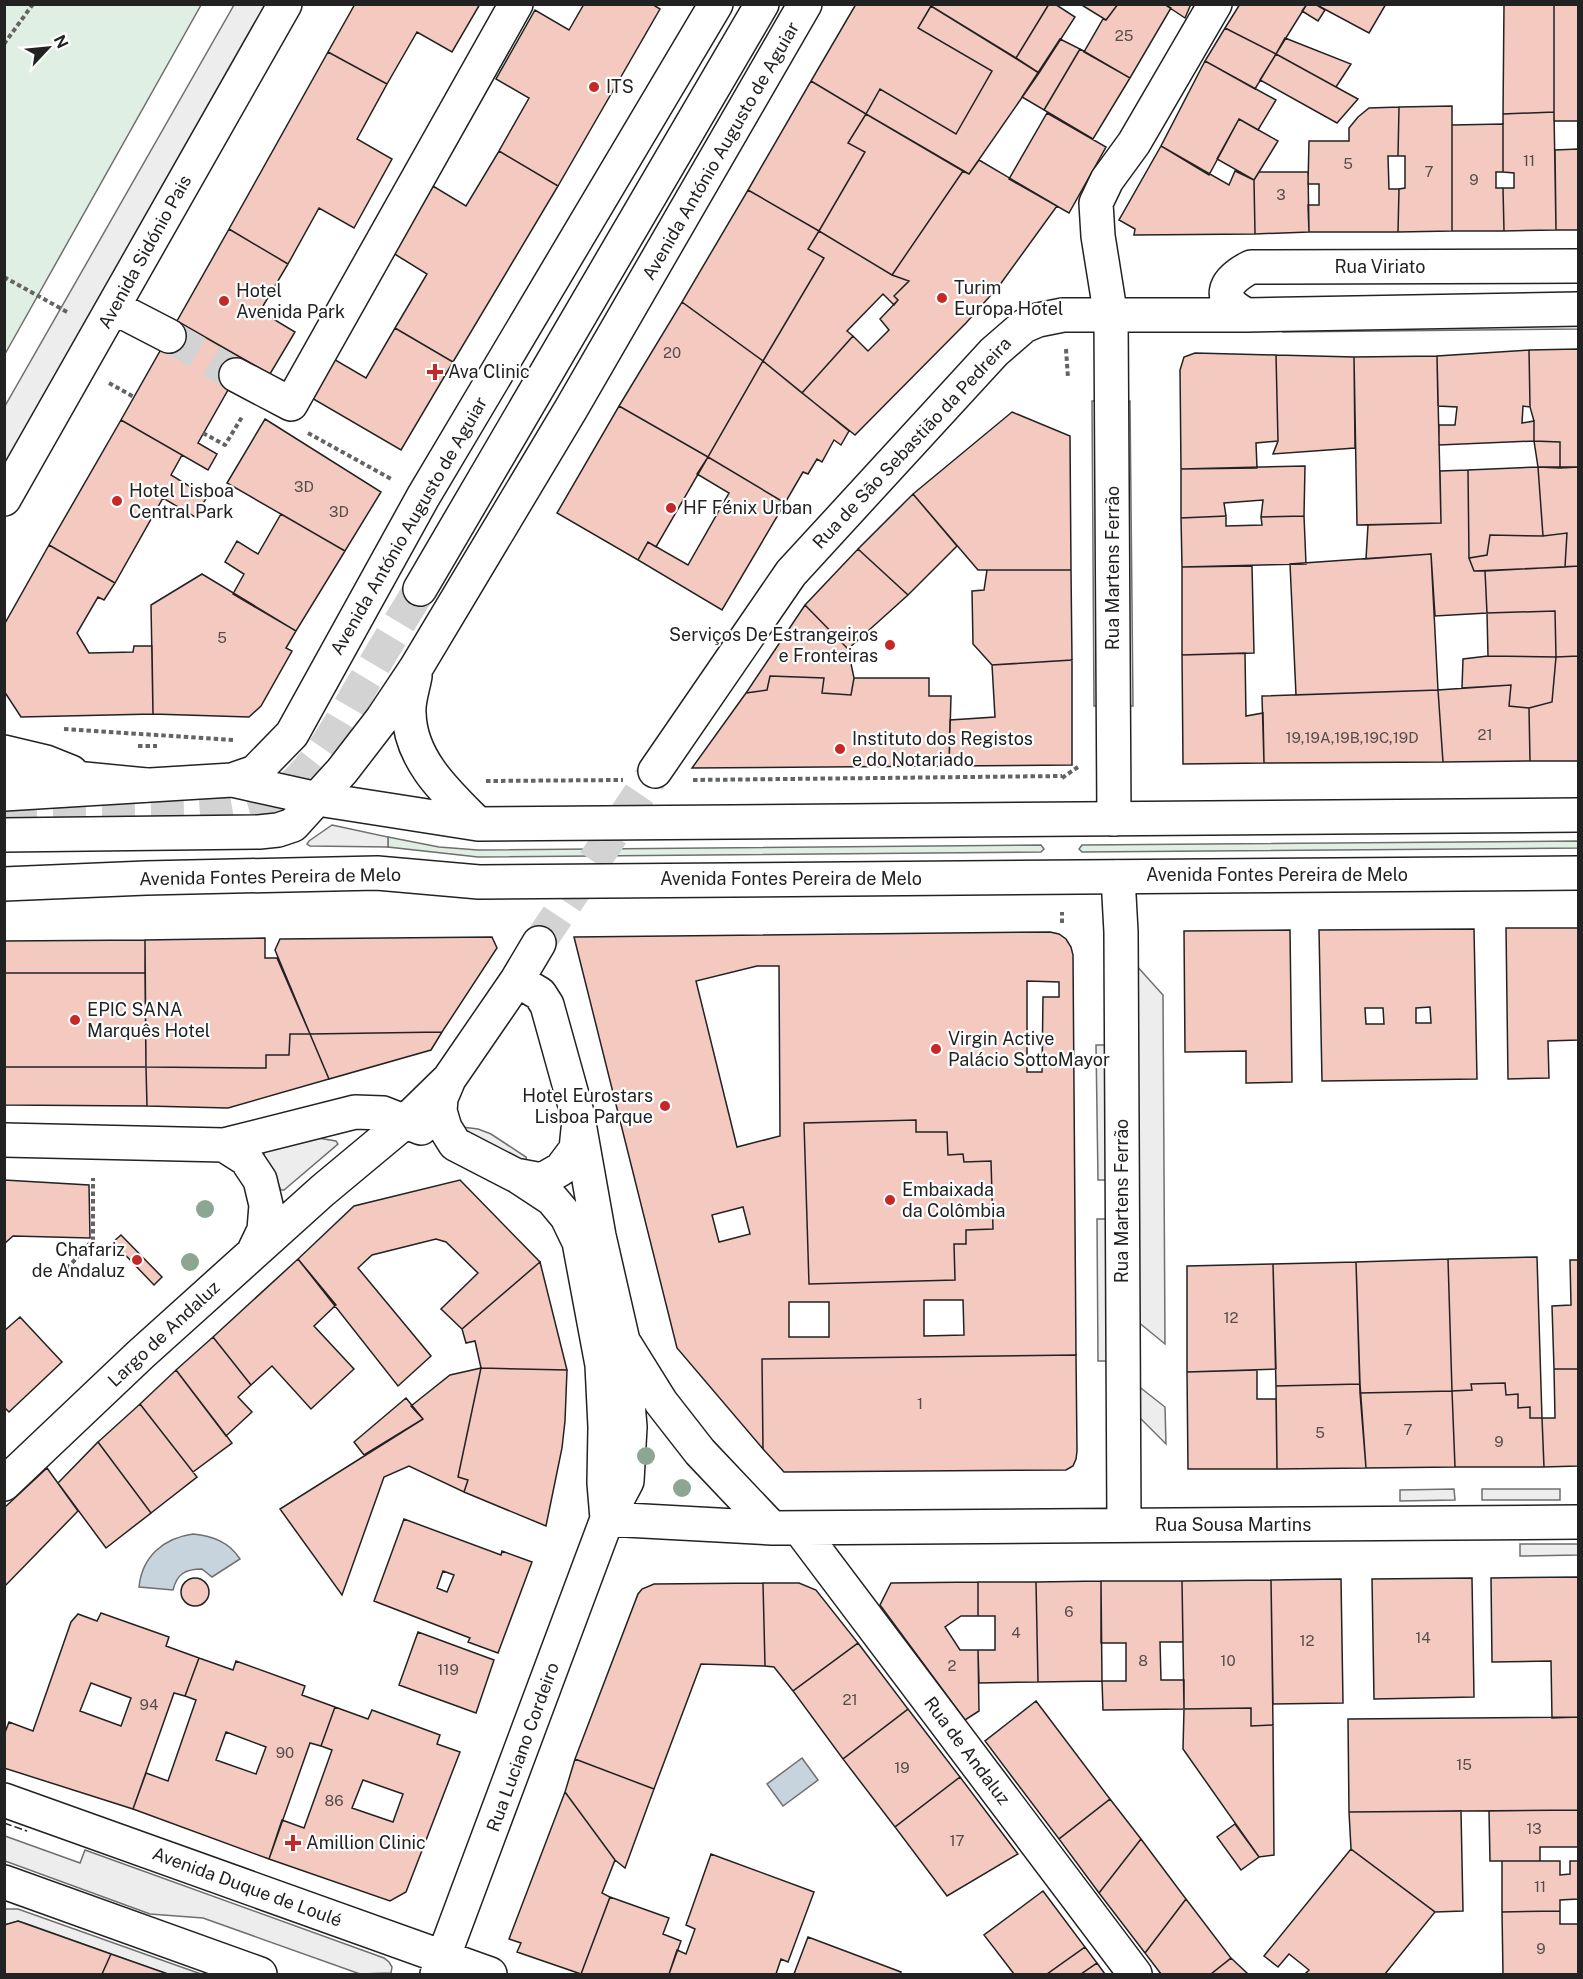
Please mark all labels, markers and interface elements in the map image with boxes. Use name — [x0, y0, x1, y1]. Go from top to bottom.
north arrow — [18, 18, 78, 78]
street label: Avenida António Augusto de Aguiar — [638, 18, 803, 284]
house number: 25 — [1115, 27, 1133, 44]
text: N — [50, 32, 72, 51]
place label: ITS — [606, 76, 634, 97]
marker: ITS — [587, 80, 601, 94]
house number: 11 — [1523, 152, 1535, 169]
house number: 5 — [1343, 155, 1353, 172]
house number: 7 — [1424, 163, 1434, 180]
street label: Avenida Sidónio Pais — [94, 171, 195, 332]
house number: 9 — [1469, 171, 1479, 188]
house number: 3 — [1276, 186, 1286, 203]
street label: Rua Viriato — [1334, 256, 1426, 277]
place label: Turim Europa Hotel — [954, 277, 1063, 319]
place label: Hotel Avenida Park — [236, 280, 345, 322]
marker: Turim Europa Hotel — [935, 291, 949, 305]
marker: Hotel Avenida Park — [217, 294, 231, 308]
street label: Rua de São Sebastião da Pedreira — [808, 333, 1015, 553]
house number: 20 — [663, 344, 681, 361]
place label: Ava Clinic — [448, 361, 530, 382]
marker: Ava Clinic — [426, 363, 444, 381]
street label: Avenida António Augusto de Aguiar — [326, 393, 491, 659]
house number: 3D — [294, 478, 314, 495]
place label: Hotel Lisboa Central Park — [129, 480, 234, 522]
street label: Rua Martens Ferrão — [1102, 486, 1123, 650]
marker: Hotel Lisboa Central Park — [110, 494, 124, 508]
place label: HF Fénix Urban — [683, 497, 812, 518]
marker: HF Fénix Urban — [664, 501, 678, 515]
house number: 3D — [329, 503, 349, 520]
place label: Serviços De Estrangeiros e Fronteiras — [669, 624, 878, 666]
house number: 5 — [217, 629, 227, 646]
marker: Serviços De Estrangeiros e Fronteiras — [883, 638, 897, 652]
house number: 21 — [1477, 726, 1493, 743]
place label: Instituto dos Registos e do Notariado — [852, 728, 1033, 770]
house number: 19,19A,19B,19C,19D — [1285, 729, 1419, 746]
marker: Instituto dos Registos e do Notariado — [833, 742, 847, 756]
street label: Avenida Fontes Pereira de Melo — [139, 864, 401, 889]
street label: Avenida Fontes Pereira de Melo — [1146, 864, 1408, 885]
street label: Avenida Fontes Pereira de Melo — [660, 868, 922, 889]
place label: EPIC SANA Marquês Hotel — [87, 999, 210, 1041]
marker: EPIC SANA Marquês Hotel — [68, 1013, 82, 1027]
place label: Virgin Active Palácio SottoMayor — [948, 1028, 1110, 1070]
marker: Virgin Active Palácio SottoMayor — [929, 1042, 943, 1056]
place label: Hotel Eurostars Lisboa Parque — [522, 1085, 653, 1127]
marker: Hotel Eurostars Lisboa Parque — [658, 1099, 672, 1113]
street label: Rua Martens Ferrão — [1111, 1119, 1132, 1283]
place label: Embaixada da Colômbia — [902, 1179, 1006, 1221]
marker: Embaixada da Colômbia — [883, 1193, 897, 1207]
place label: Chafariz de Andaluz — [32, 1239, 125, 1281]
marker: Chafariz de Andaluz — [130, 1253, 144, 1267]
street label: Largo de Andaluz — [103, 1276, 224, 1391]
house number: 12 — [1223, 1309, 1239, 1326]
house number: 1 — [917, 1395, 923, 1412]
house number: 7 — [1403, 1421, 1413, 1438]
house number: 5 — [1315, 1424, 1325, 1441]
house number: 9 — [1494, 1433, 1504, 1450]
street label: Rua Sousa Martins — [1155, 1514, 1311, 1535]
house number: 6 — [1064, 1603, 1074, 1620]
house number: 4 — [1011, 1624, 1021, 1641]
house number: 14 — [1415, 1629, 1431, 1646]
house number: 12 — [1299, 1632, 1315, 1649]
house number: 8 — [1138, 1652, 1148, 1669]
house number: 10 — [1220, 1652, 1236, 1669]
house number: 2 — [948, 1657, 957, 1674]
street label: Rua Luciano Cordeiro — [482, 1659, 563, 1834]
house number: 119 — [437, 1661, 459, 1678]
house number: 21 — [842, 1691, 858, 1708]
street label: Rua de Andaluz — [920, 1693, 1015, 1809]
house number: 94 — [140, 1696, 158, 1713]
house number: 90 — [276, 1744, 294, 1761]
house number: 15 — [1456, 1756, 1472, 1773]
house number: 19 — [894, 1759, 910, 1776]
house number: 86 — [325, 1792, 343, 1809]
house number: 13 — [1526, 1820, 1542, 1837]
place label: Amillion Clinic — [306, 1832, 426, 1853]
house number: 17 — [949, 1832, 965, 1849]
marker: Amillion Clinic — [284, 1834, 302, 1852]
street label: Avenida Duque de Loulé — [150, 1842, 345, 1931]
house number: 11 — [1534, 1878, 1546, 1895]
house number: 9 — [1536, 1940, 1546, 1957]

